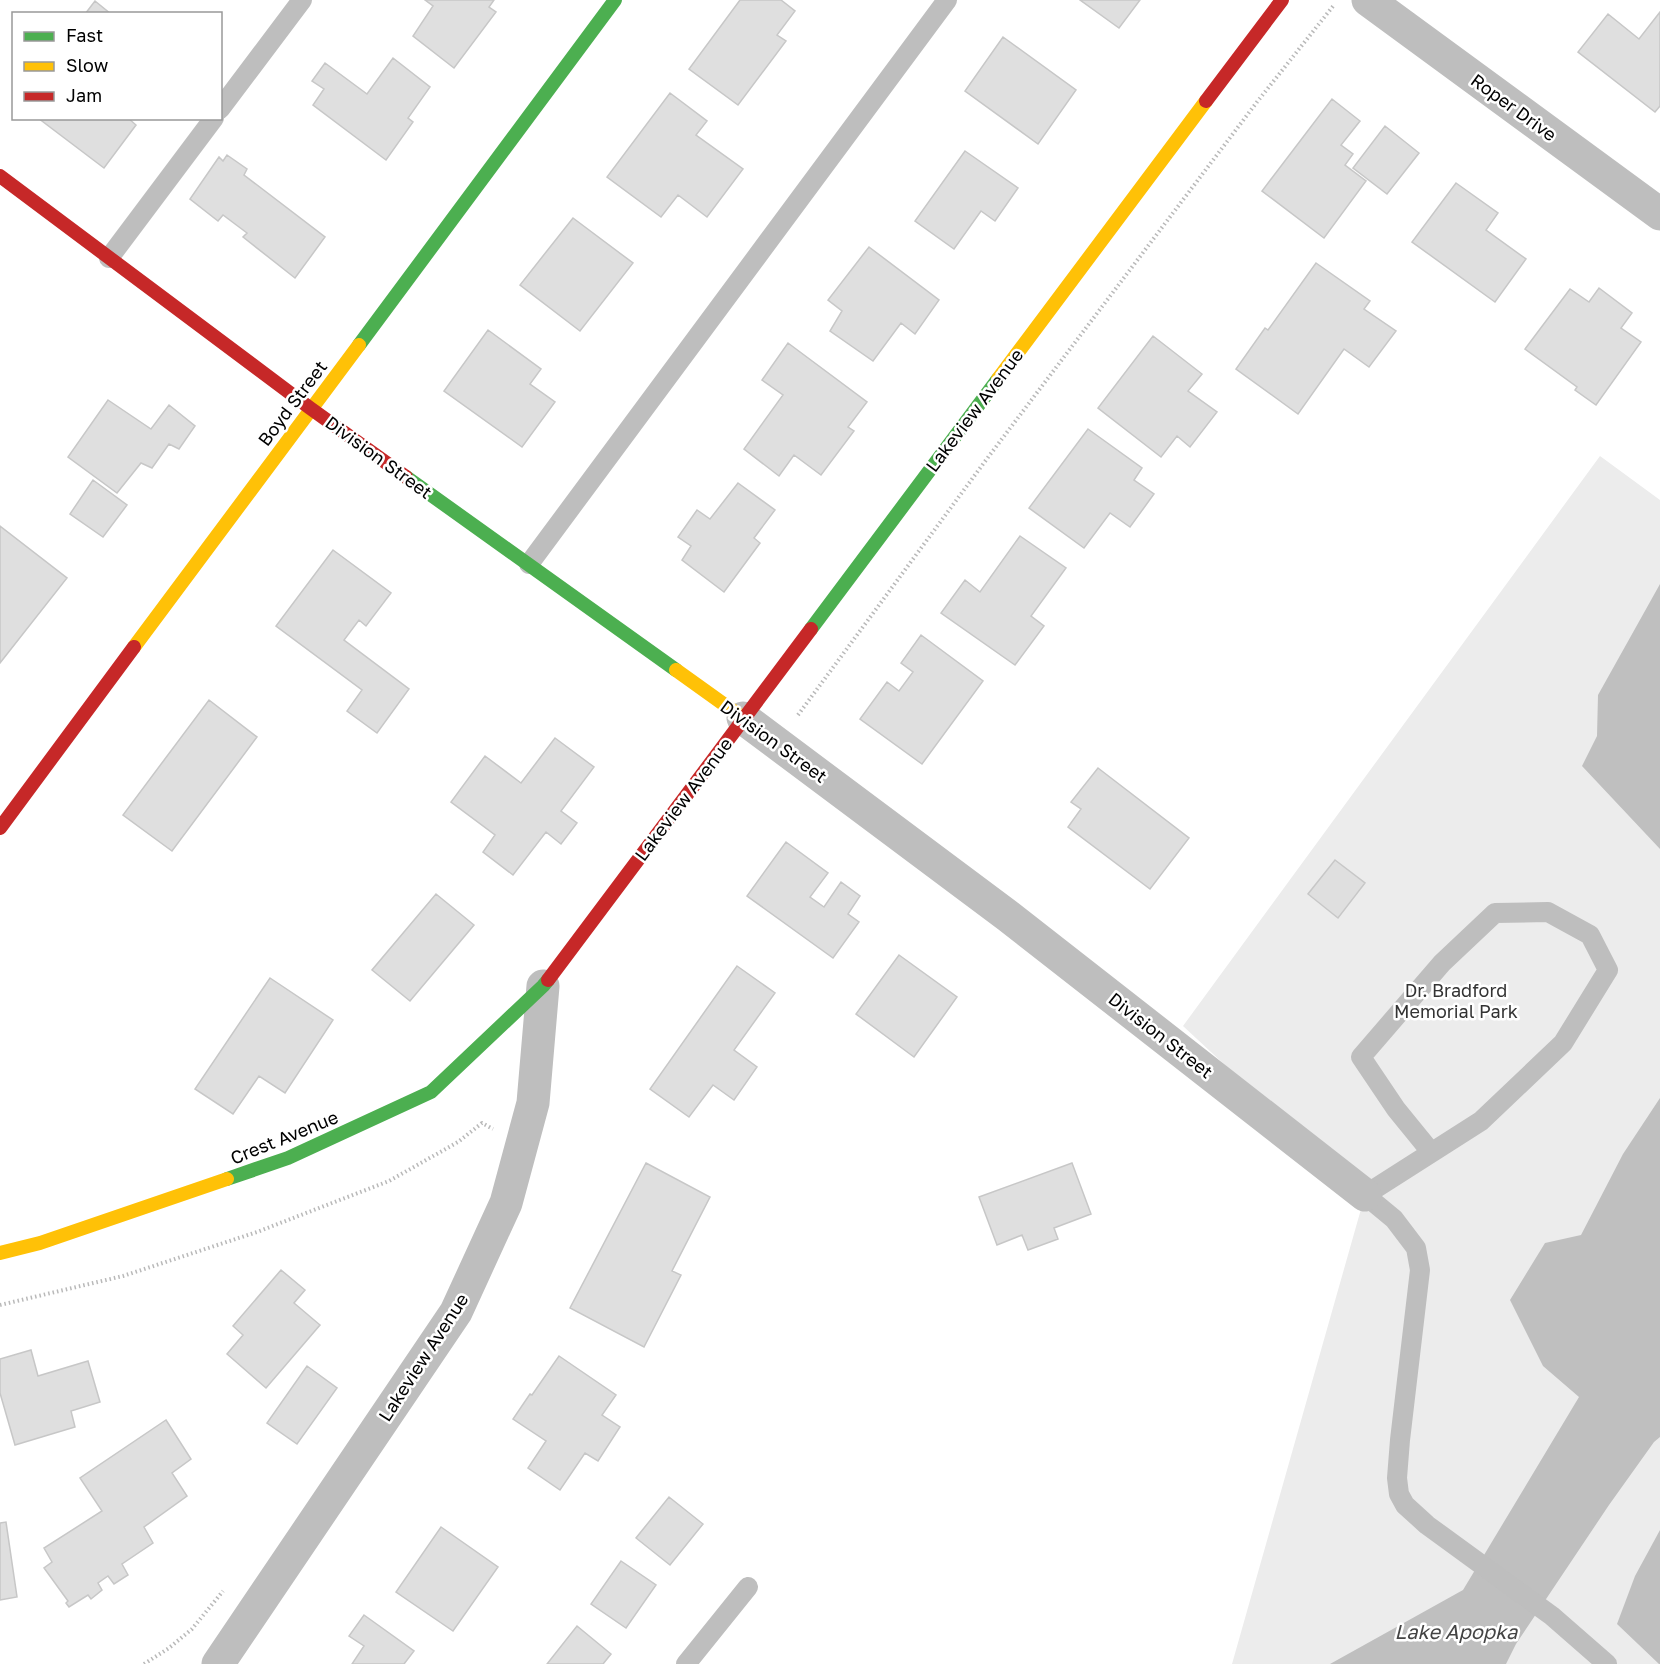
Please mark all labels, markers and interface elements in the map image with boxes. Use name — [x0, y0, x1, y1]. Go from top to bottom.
legend — [12, 12, 222, 120]
text: Fast — [66, 24, 103, 46]
text: Slow — [66, 54, 109, 76]
street label: Roper Drive — [1467, 69, 1561, 145]
text: Jam — [66, 84, 102, 106]
street label: Lakeview Avenue — [921, 344, 1027, 476]
street label: Boyd Street — [253, 356, 331, 450]
street label: Division Street — [321, 411, 437, 503]
street label: Division Street — [716, 695, 832, 787]
street label: Lakeview Avenue — [630, 733, 736, 865]
park label: Dr. Bradford Memorial Park — [1394, 979, 1518, 1022]
street label: Division Street — [1104, 987, 1218, 1083]
street label: Crest Avenue — [227, 1105, 341, 1169]
street label: Lakeview Avenue — [373, 1289, 473, 1425]
water label: Lake Apopka — [1395, 1619, 1518, 1643]

